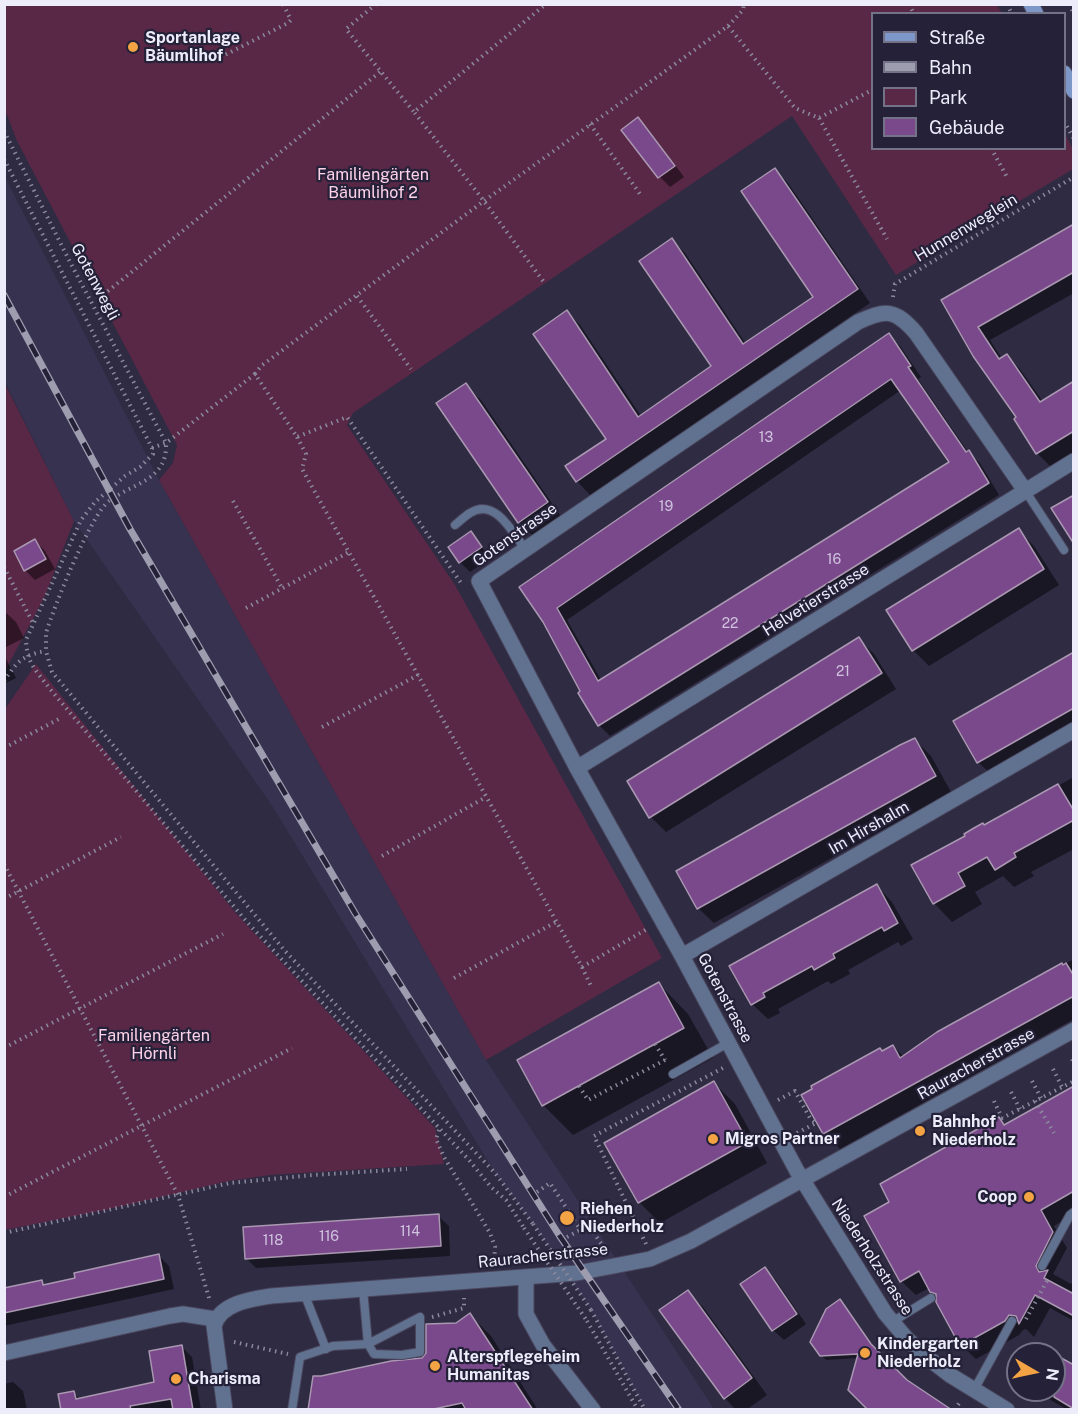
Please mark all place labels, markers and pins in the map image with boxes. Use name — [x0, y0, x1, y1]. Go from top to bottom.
place label: Sportanlage Bäumlihof — [145, 28, 240, 66]
marker: Sportanlage Bäumlihof — [126, 40, 140, 54]
place label: Bahnhof Niederholz — [932, 1112, 1016, 1150]
marker: Bahnhof Niederholz — [913, 1124, 927, 1138]
place label: Migros Partner — [725, 1129, 840, 1149]
marker: Migros Partner — [706, 1132, 720, 1146]
place label: Coop — [977, 1187, 1017, 1207]
marker: Coop — [1022, 1190, 1036, 1204]
place label: Riehen Niederholz — [580, 1199, 664, 1237]
marker: Riehen Niederholz — [558, 1209, 576, 1227]
place label: Kindergarten Niederholz — [877, 1334, 978, 1372]
marker: Kindergarten Niederholz — [858, 1346, 872, 1360]
place label: Alterspflegeheim Humanitas — [447, 1347, 580, 1385]
marker: Alterspflegeheim Humanitas — [428, 1359, 442, 1373]
place label: Charisma — [188, 1369, 261, 1389]
marker: Charisma — [169, 1372, 183, 1386]

